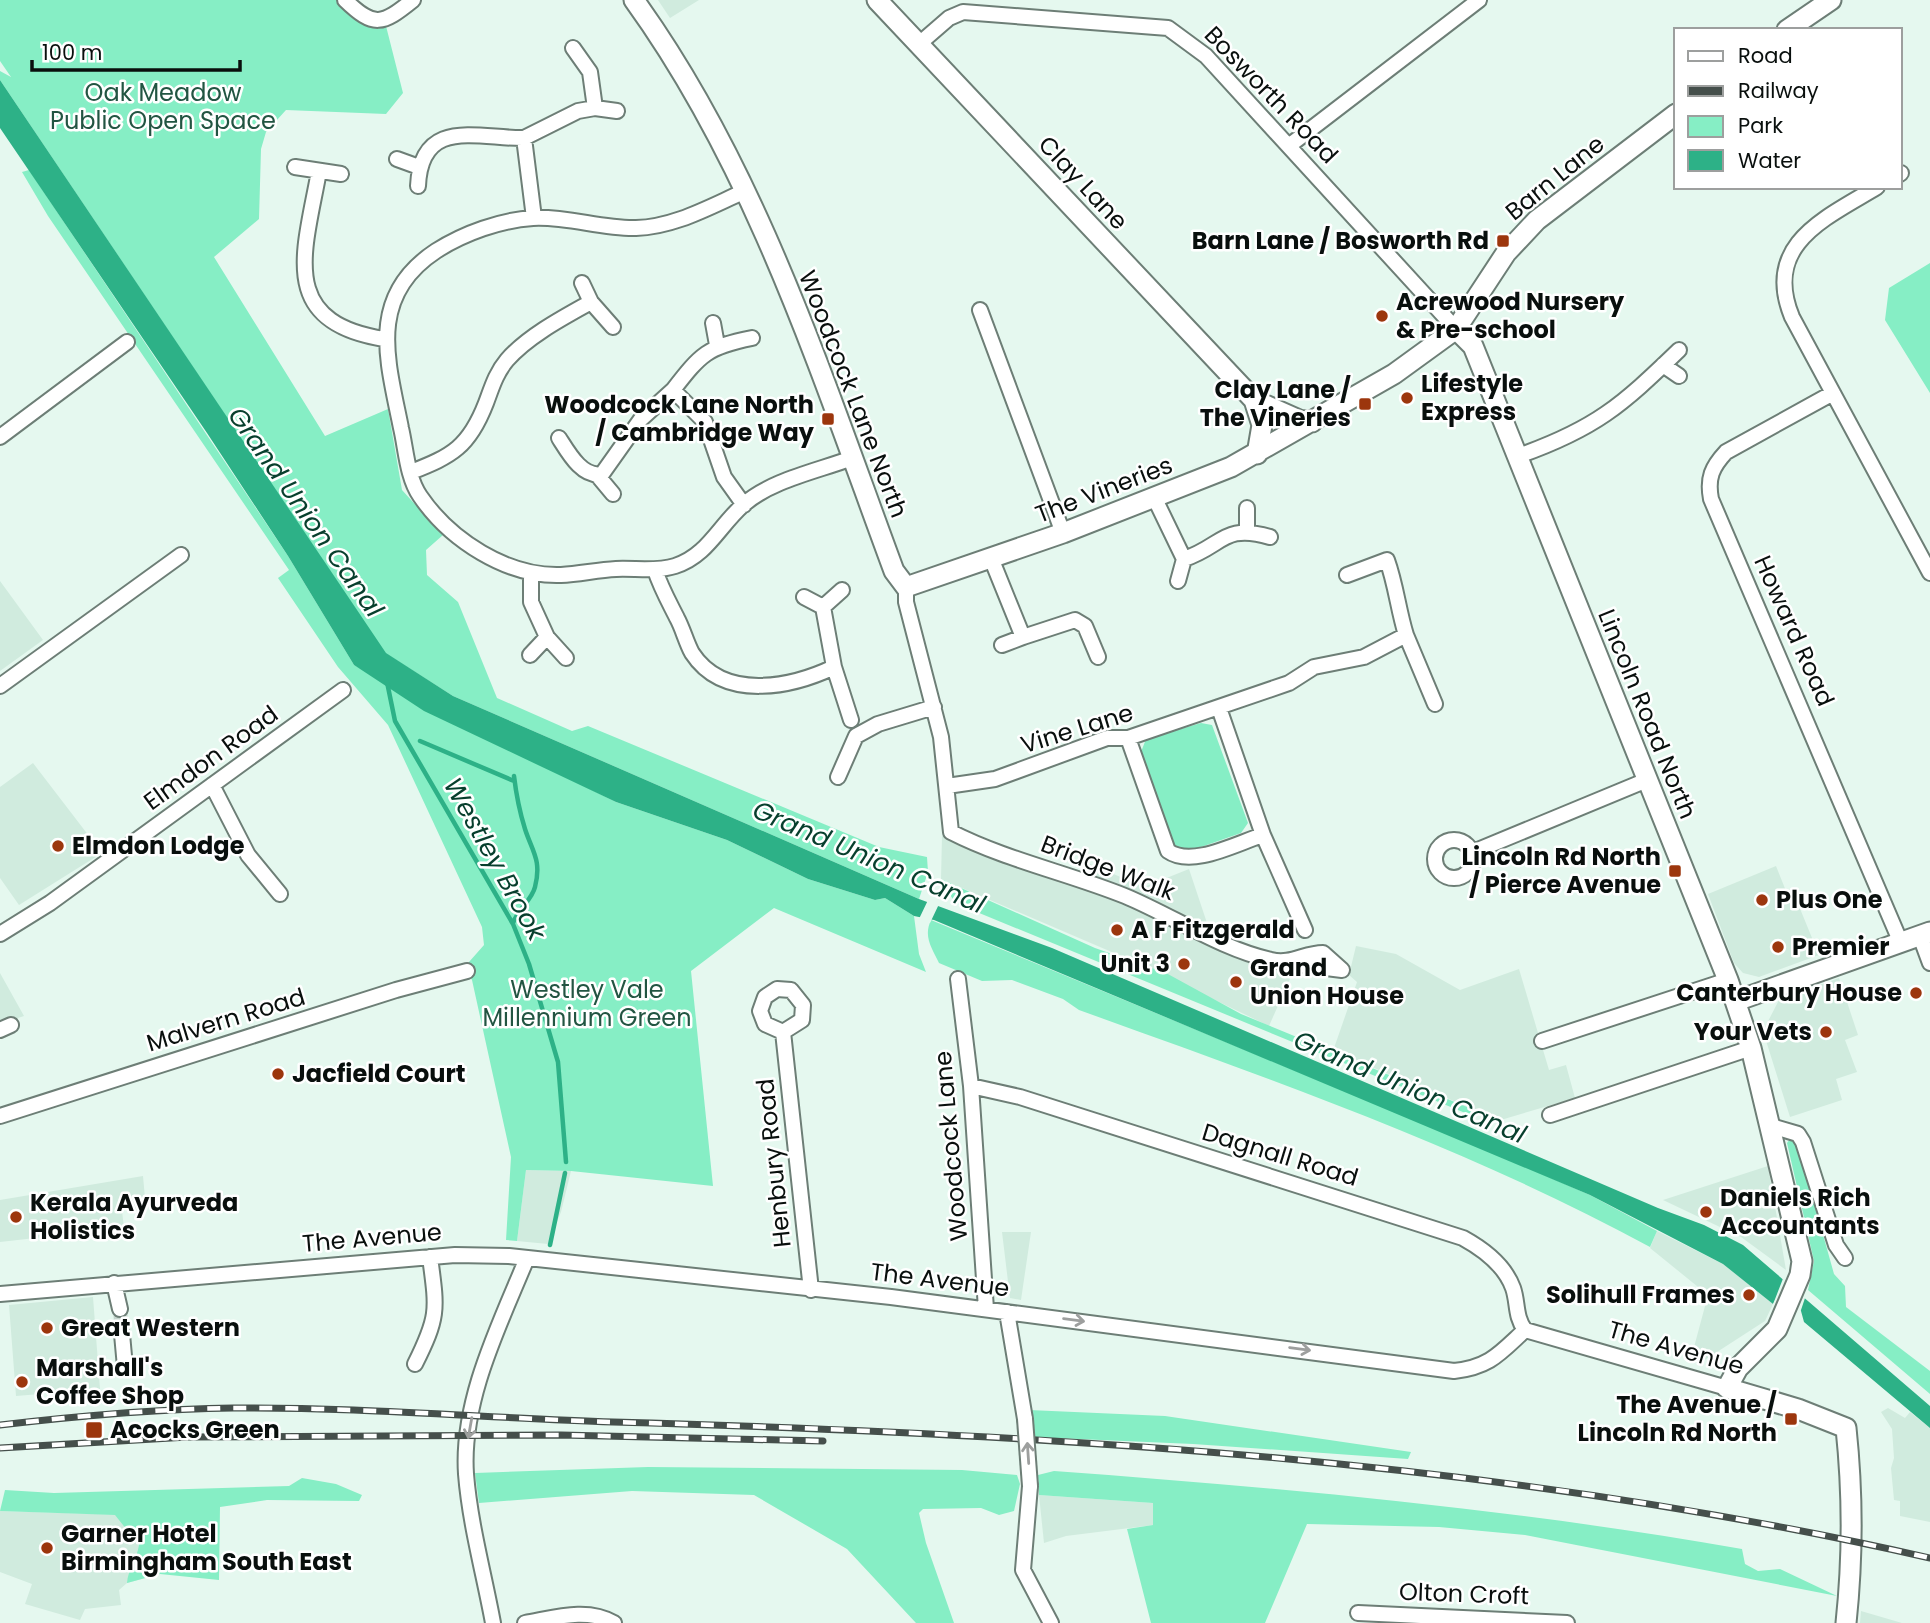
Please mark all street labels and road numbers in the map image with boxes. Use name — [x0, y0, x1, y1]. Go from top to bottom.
street label: Bosworth Road — [1197, 19, 1346, 171]
street label: Clay Lane — [1031, 128, 1135, 237]
street label: Barn Lane — [1498, 128, 1611, 228]
street label: Woodcock Lane North — [791, 266, 916, 522]
street label: The Vineries — [1031, 448, 1177, 531]
street label: Howard Road — [1746, 550, 1842, 711]
street label: Lincoln Road North — [1590, 604, 1705, 824]
street label: Vine Lane — [1017, 696, 1137, 761]
street label: Elmdon Road — [137, 698, 285, 818]
street label: Bridge Walk — [1036, 827, 1181, 908]
street label: Malvern Road — [142, 980, 309, 1059]
street label: Woodcock Lane — [926, 1050, 975, 1242]
street label: Henbury Road — [748, 1077, 799, 1249]
street label: Dagnall Road — [1198, 1115, 1362, 1194]
street label: The Avenue — [301, 1215, 443, 1260]
street label: The Avenue — [869, 1255, 1011, 1304]
street label: The Avenue — [1604, 1312, 1748, 1383]
street label: Olton Croft — [1398, 1575, 1530, 1612]

